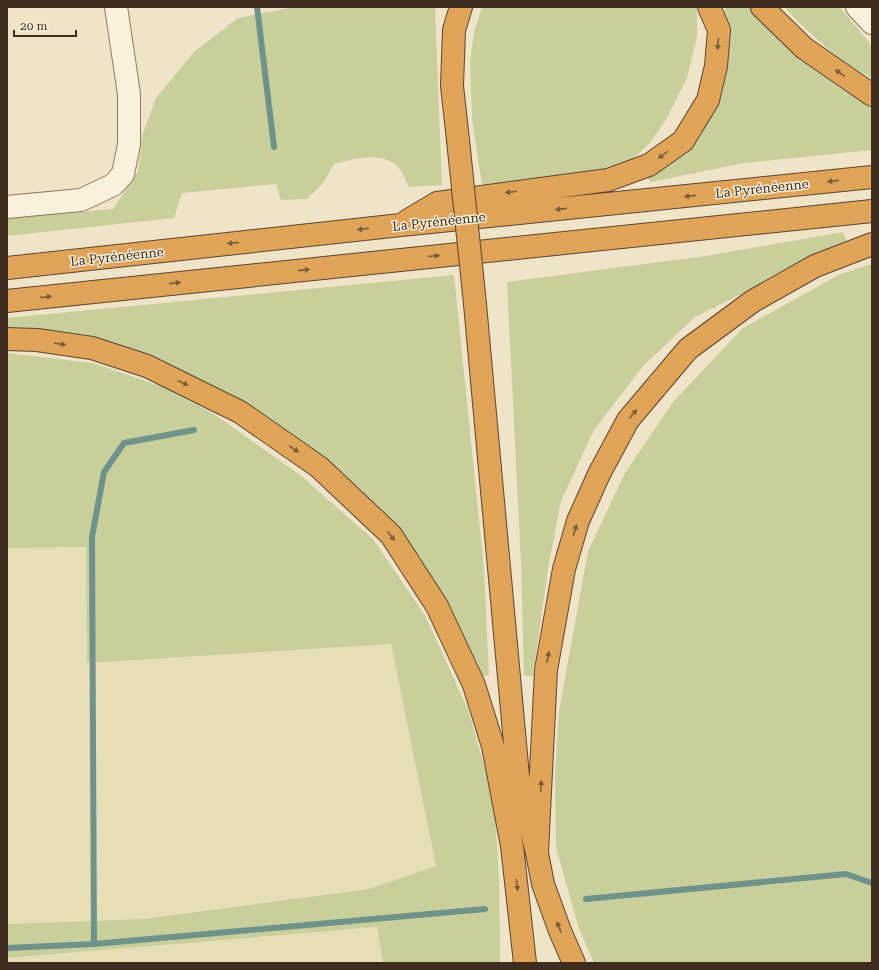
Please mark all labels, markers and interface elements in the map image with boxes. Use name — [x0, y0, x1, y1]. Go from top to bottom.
scale bar — [14, 12, 76, 38]
text: 20 m — [20, 19, 47, 33]
one-way arrow — [714, 38, 721, 50]
one-way arrow — [834, 69, 845, 77]
one-way arrow — [657, 151, 668, 159]
street label: La Pyrénéenne — [715, 176, 810, 201]
one-way arrow — [827, 178, 839, 184]
one-way arrow — [505, 189, 517, 196]
one-way arrow — [684, 192, 696, 199]
one-way arrow — [555, 206, 567, 212]
street label: La Pyrénéenne — [392, 209, 487, 234]
one-way arrow — [356, 226, 369, 233]
one-way arrow — [227, 240, 239, 247]
street label: La Pyrénéenne — [70, 244, 165, 269]
one-way arrow — [428, 253, 440, 260]
one-way arrow — [298, 267, 310, 273]
one-way arrow — [169, 280, 181, 287]
one-way arrow — [40, 293, 52, 300]
one-way arrow — [54, 341, 66, 347]
one-way arrow — [177, 380, 188, 386]
one-way arrow — [629, 408, 638, 419]
one-way arrow — [289, 445, 299, 453]
one-way arrow — [572, 523, 578, 535]
one-way arrow — [386, 531, 395, 541]
one-way arrow — [546, 650, 552, 663]
one-way arrow — [537, 780, 544, 792]
one-way arrow — [513, 879, 520, 891]
one-way arrow — [555, 921, 561, 933]

